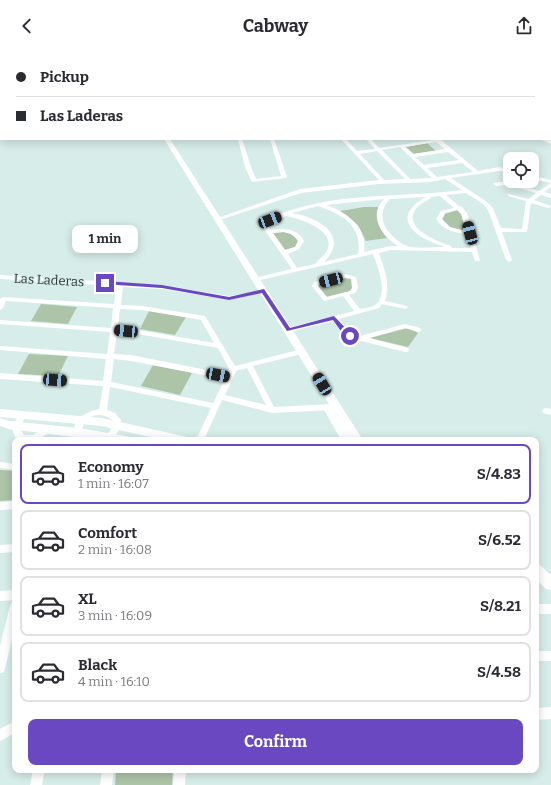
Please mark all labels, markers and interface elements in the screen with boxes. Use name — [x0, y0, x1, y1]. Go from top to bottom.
icon: back — [16, 15, 38, 37]
text: Cabway — [243, 15, 308, 37]
icon: share — [513, 15, 535, 37]
text: Pickup — [40, 68, 89, 86]
text: Las Laderas — [40, 107, 123, 125]
map controls — [503, 152, 539, 188]
button: locate — [503, 152, 539, 188]
car — [257, 210, 283, 230]
car — [461, 220, 479, 246]
callout: 1 min — [72, 225, 138, 253]
text: 1 min — [89, 231, 121, 246]
street label: Las Laderas — [13, 271, 85, 289]
car — [318, 271, 344, 289]
route end — [96, 274, 114, 292]
car — [114, 324, 138, 338]
route start — [341, 327, 359, 345]
car — [205, 367, 231, 383]
car — [311, 371, 333, 397]
car — [43, 373, 67, 387]
icon: car — [30, 456, 66, 492]
text: Economy — [78, 458, 144, 476]
text: S/4.83 — [477, 465, 521, 483]
text: 1 min · 16:07 — [78, 476, 149, 491]
icon: car — [30, 522, 66, 558]
text: Comfort — [78, 524, 137, 542]
text: S/6.52 — [478, 531, 521, 549]
text: 2 min · 16:08 — [78, 542, 152, 557]
icon: car — [30, 588, 66, 624]
text: XL — [78, 590, 97, 608]
text: S/8.21 — [480, 597, 521, 615]
text: 3 min · 16:09 — [78, 608, 152, 623]
icon: car — [30, 654, 66, 690]
text: Black — [78, 656, 117, 674]
text: S/4.58 — [477, 663, 521, 681]
text: 4 min · 16:10 — [78, 674, 150, 689]
button: Confirm — [28, 719, 523, 765]

